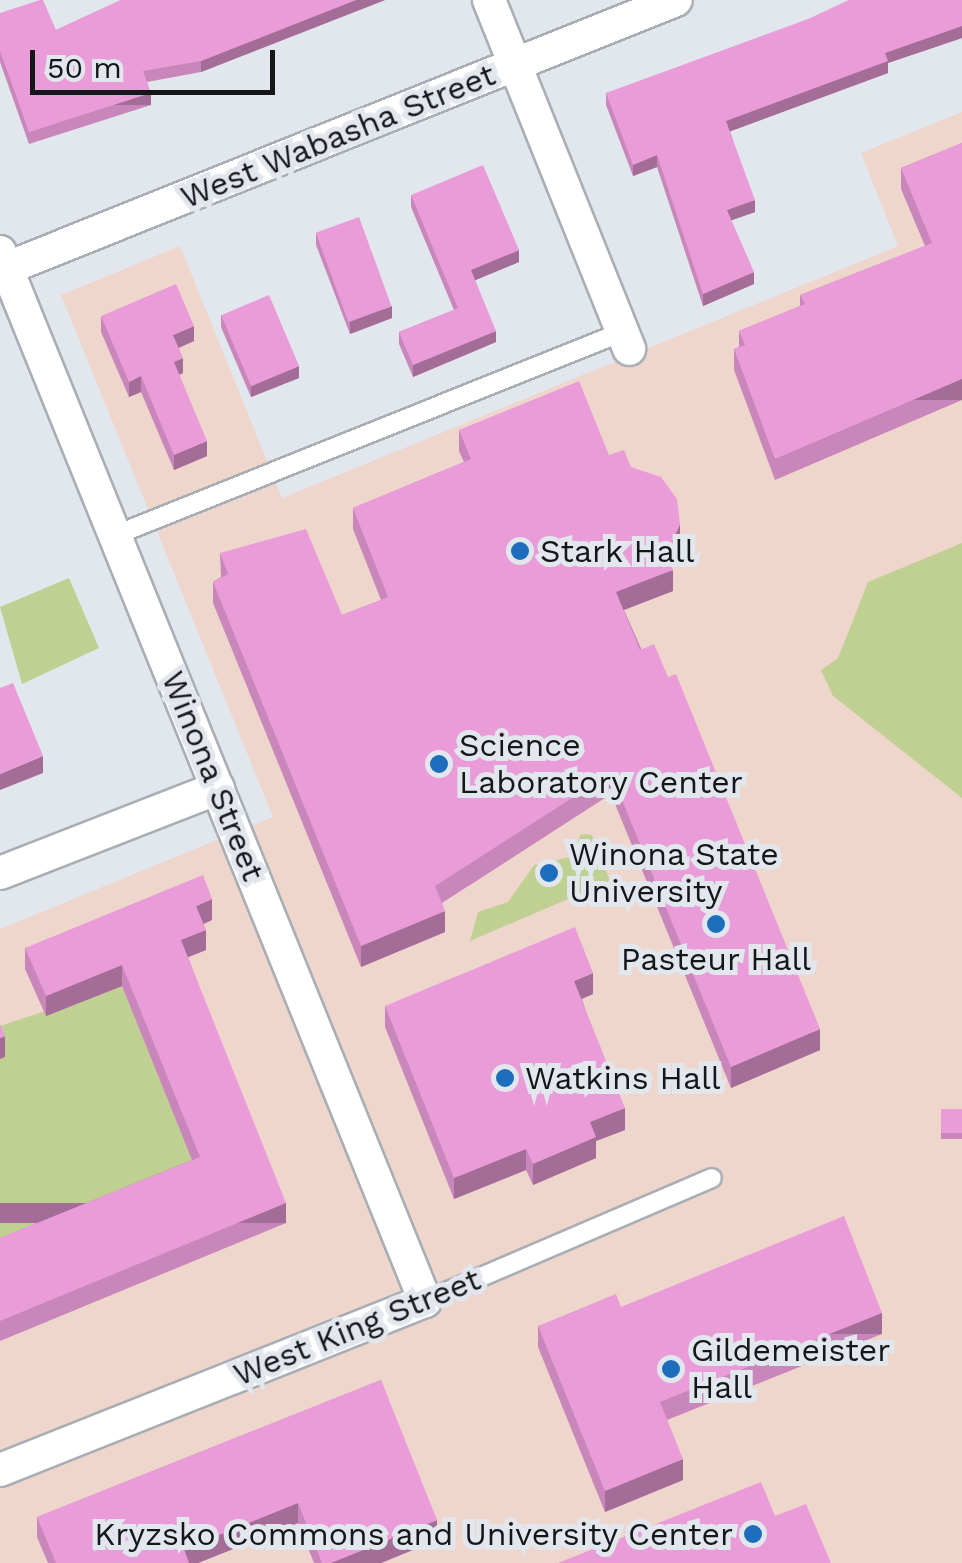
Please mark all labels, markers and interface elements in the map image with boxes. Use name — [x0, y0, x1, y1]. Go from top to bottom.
scale bar — [35, 30, 280, 92]
text: 50 m — [47, 50, 122, 85]
street label: West Wabasha Street — [175, 55, 501, 217]
place label: Stark Hall — [540, 532, 695, 570]
marker: Stark Hall — [509, 540, 531, 562]
street label: Winona Street — [153, 665, 273, 887]
place label: Science Laboratory Center — [459, 727, 744, 802]
marker: Science Laboratory Center — [428, 753, 450, 775]
place label: Winona State University — [569, 836, 779, 911]
marker: Winona State University — [538, 862, 560, 884]
marker: Pasteur Hall — [705, 913, 727, 935]
place label: Pasteur Hall — [620, 940, 812, 978]
place label: Watkins Hall — [525, 1059, 721, 1097]
marker: Watkins Hall — [494, 1067, 516, 1089]
street label: West King Street — [228, 1260, 486, 1394]
place label: Gildemeister Hall — [691, 1332, 890, 1407]
marker: Gildemeister Hall — [660, 1358, 682, 1380]
place label: Kryzsko Commons and University Center — [94, 1515, 733, 1553]
marker: Kryzsko Commons and University Center — [742, 1523, 764, 1545]

